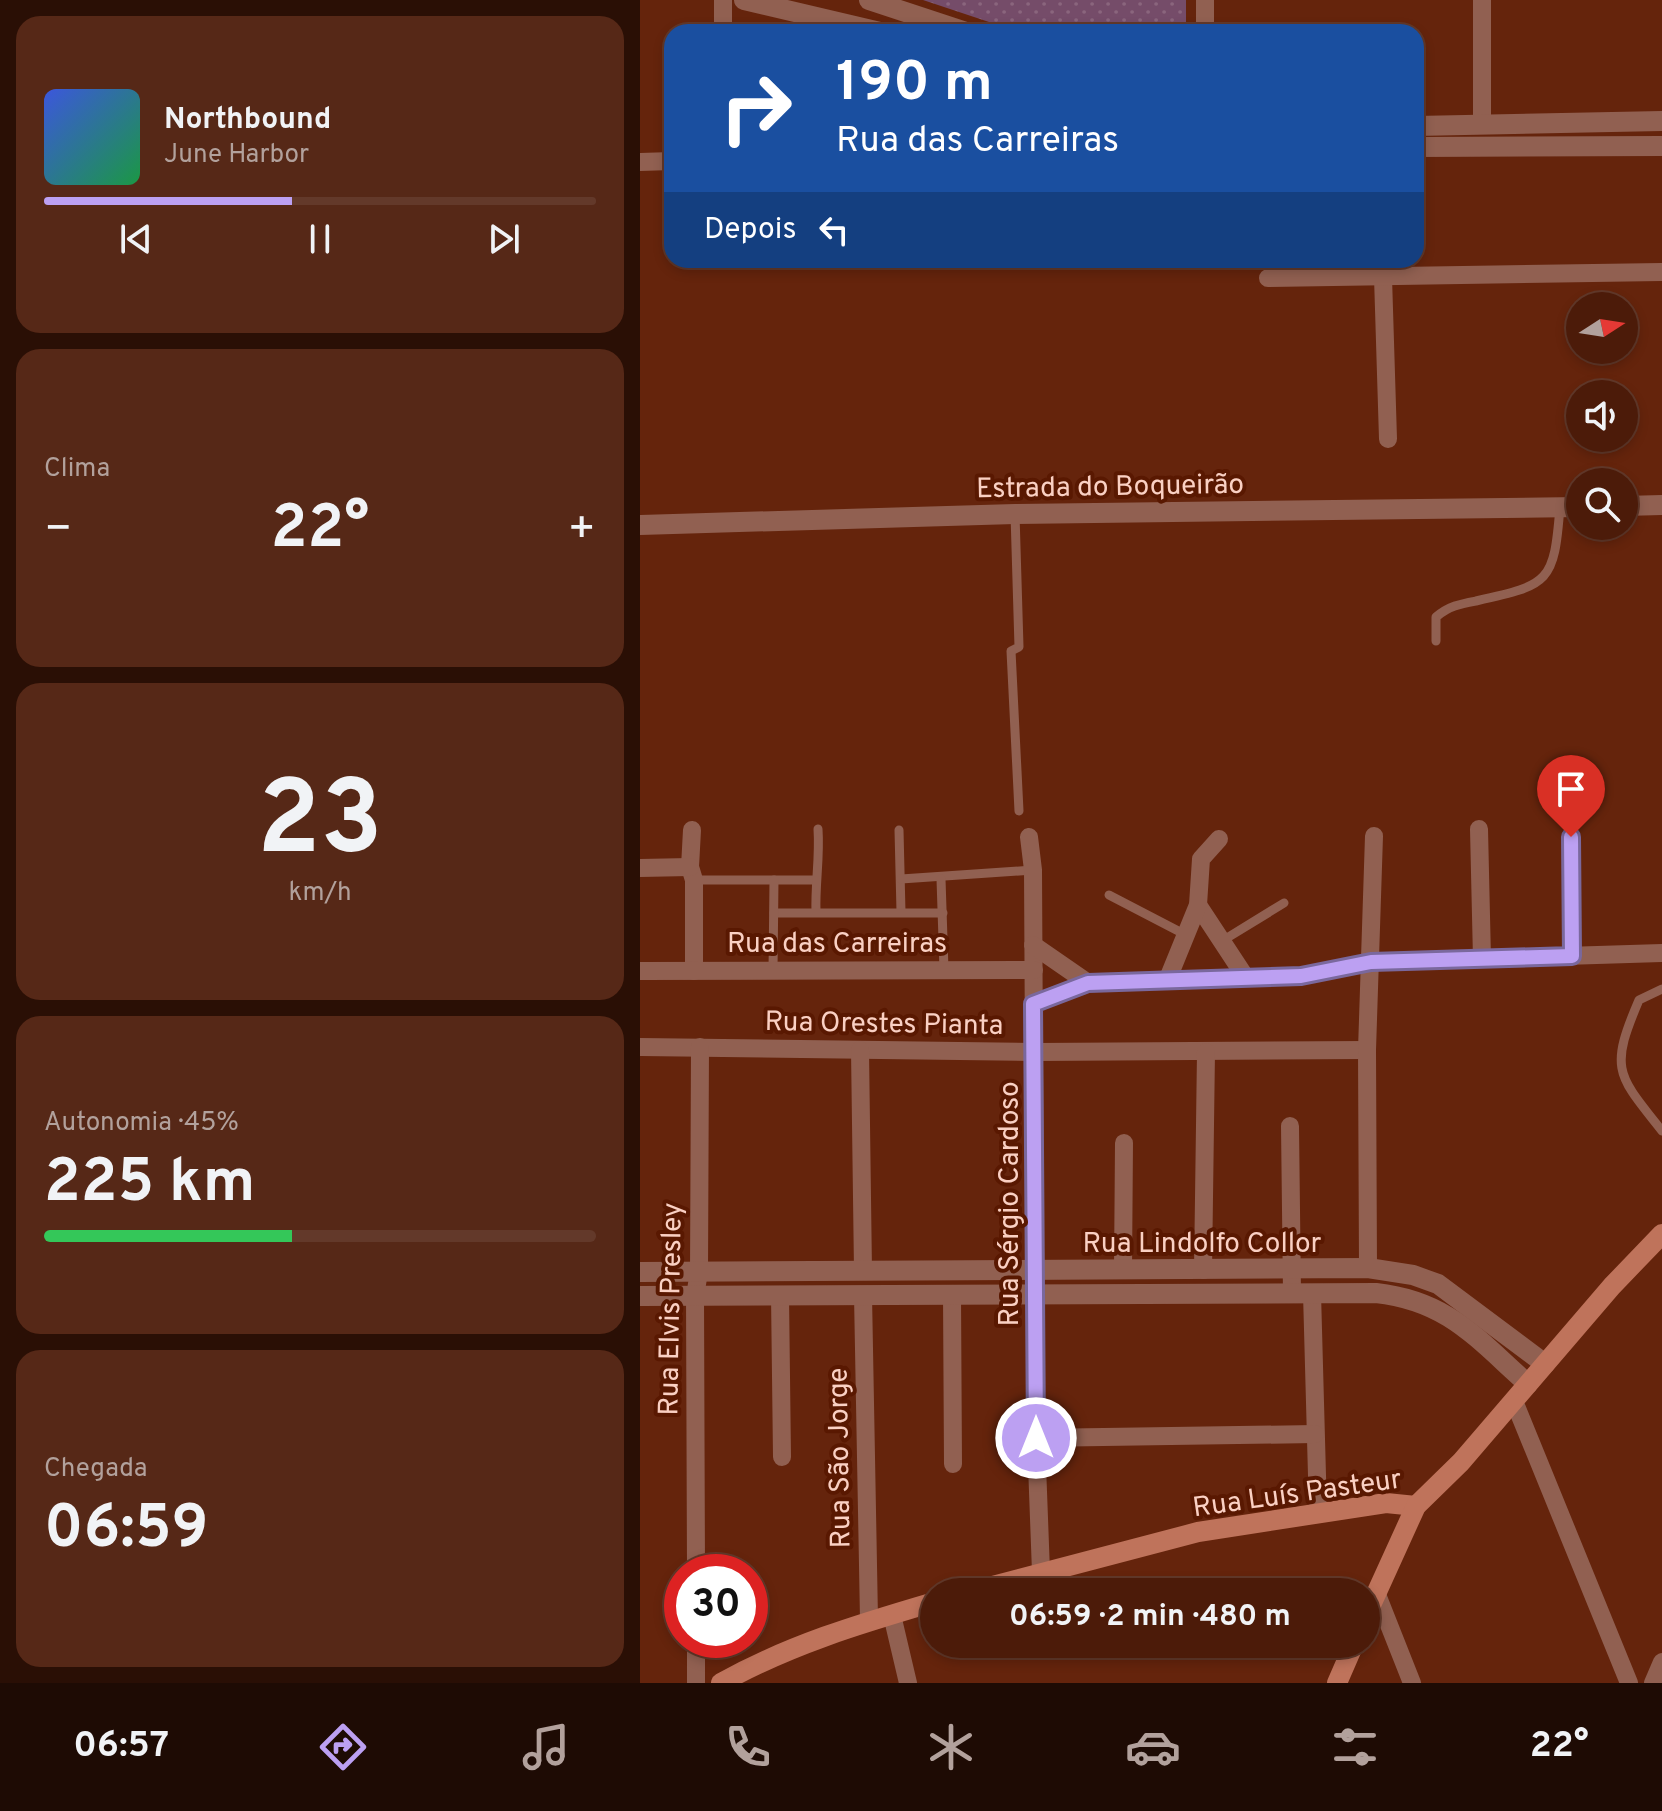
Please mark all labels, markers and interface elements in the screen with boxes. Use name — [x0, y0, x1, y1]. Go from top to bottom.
text: 190 m — [836, 50, 993, 120]
icon: right — [704, 56, 808, 160]
text: Northbound — [164, 102, 331, 139]
text: Rua das Carreiras — [836, 119, 1119, 165]
text: June Harbor — [164, 139, 309, 172]
icon: left — [812, 208, 856, 252]
text: Depois — [704, 212, 796, 249]
icon: previous — [114, 217, 158, 261]
icon: pause — [298, 217, 342, 261]
icon: next — [482, 217, 526, 261]
north arrow — [1566, 292, 1638, 364]
map controls — [1566, 292, 1638, 540]
button: sound — [1566, 380, 1638, 452]
text: Clima — [44, 453, 110, 486]
street label: Estrada do Boqueirão — [976, 468, 1244, 508]
button: search — [1566, 468, 1638, 540]
text: 22° — [271, 493, 369, 569]
text: − — [44, 503, 72, 559]
text: + — [568, 503, 596, 559]
pin — [1537, 755, 1605, 837]
text: 23 — [257, 759, 383, 891]
icon: arrive — [1549, 767, 1593, 811]
text: km/h — [288, 877, 352, 910]
street label: Rua das Carreiras — [727, 927, 947, 963]
street label: Rua Orestes Pianta — [764, 1005, 1004, 1045]
street label: Rua Sérgio Cardoso — [993, 1081, 1029, 1327]
text: Autonomia · 45% — [44, 1107, 239, 1140]
text: 225 km — [44, 1147, 255, 1223]
street label: Rua Elvis Presley — [652, 1202, 692, 1416]
street label: Rua Lindolfo Collor — [1083, 1227, 1322, 1263]
street label: Rua São Jorge — [821, 1367, 861, 1549]
position arrow — [994, 1396, 1078, 1480]
text: Chegada — [44, 1453, 147, 1486]
street label: Rua Luís Pasteur — [1191, 1462, 1404, 1527]
text: 06:59 — [44, 1493, 208, 1569]
speed limit sign: 30 — [664, 1554, 768, 1658]
text: 06:59 · 2 min · 480 m — [1009, 1599, 1291, 1636]
icon: directions — [315, 1719, 371, 1775]
icon: music — [518, 1719, 574, 1775]
icon: phone — [720, 1719, 776, 1775]
icon: climate — [923, 1719, 979, 1775]
icon: car — [1125, 1719, 1181, 1775]
icon: filters — [1327, 1719, 1383, 1775]
text: 06:57 — [73, 1724, 169, 1770]
text: 22° — [1530, 1724, 1589, 1770]

